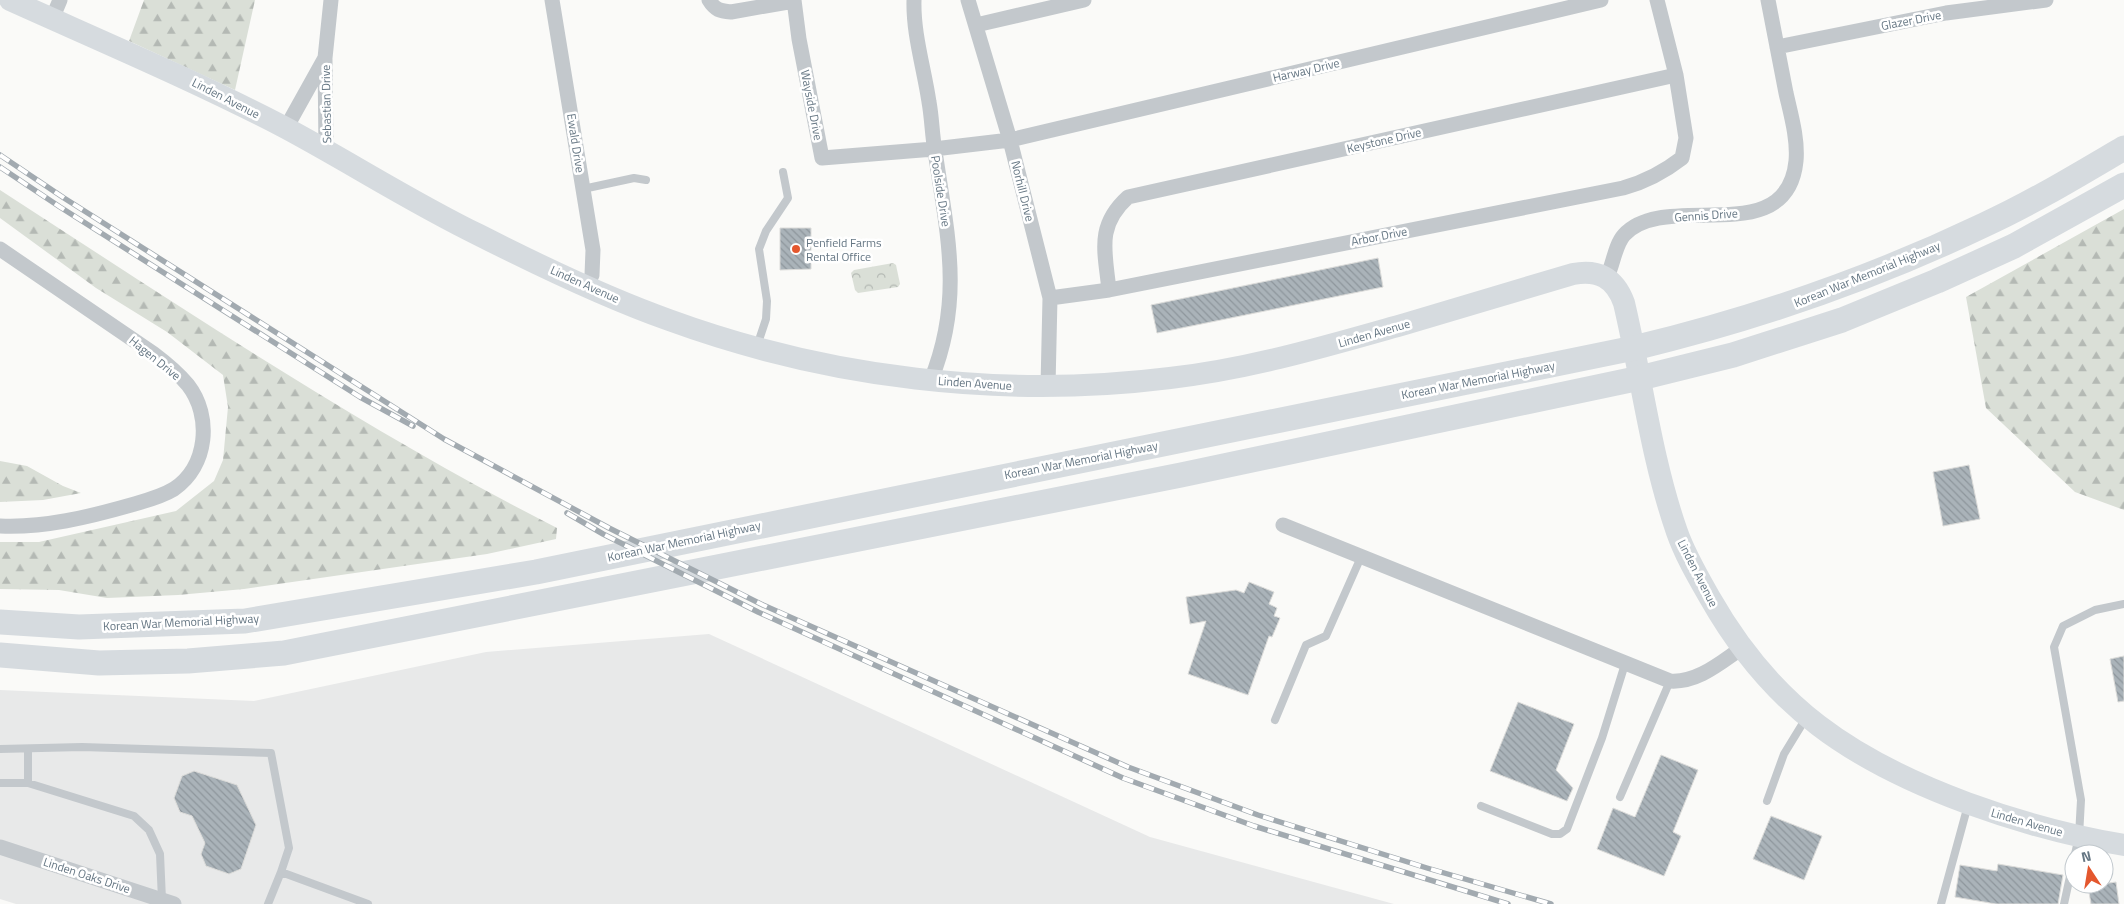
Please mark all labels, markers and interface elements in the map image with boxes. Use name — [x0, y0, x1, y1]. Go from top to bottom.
street label: Glazer Drive — [1879, 5, 1943, 35]
street label: Harway Drive — [1271, 53, 1341, 87]
street label: Sebastian Drive — [316, 65, 336, 143]
street label: Wayside Drive — [796, 68, 828, 142]
street label: Linden Avenue — [189, 73, 263, 123]
street label: Ewald Drive — [562, 112, 590, 174]
street label: Keystone Drive — [1345, 122, 1423, 158]
street label: Poolside Drive — [926, 154, 956, 228]
street label: Norhill Drive — [1006, 159, 1040, 223]
street label: Gennis Drive — [1674, 203, 1738, 227]
street label: Arbor Drive — [1349, 221, 1409, 251]
place label: Penfield Farms Rental Office — [806, 233, 882, 266]
street label: Korean War Memorial Highway — [1791, 236, 1943, 312]
marker: Penfield Farms Rental Office — [790, 243, 802, 255]
street label: Linden Avenue — [547, 260, 623, 308]
street label: Linden Avenue — [1336, 314, 1412, 352]
street label: Hagen Drive — [125, 331, 185, 385]
street label: Korean War Memorial Highway — [1400, 356, 1557, 404]
street label: Linden Avenue — [937, 371, 1013, 395]
street label: Korean War Memorial Highway — [1003, 436, 1160, 484]
street label: Korean War Memorial Highway — [606, 515, 763, 567]
street label: Linden Avenue — [1673, 536, 1723, 610]
street label: Korean War Memorial Highway — [103, 608, 260, 636]
street label: Linden Avenue — [1989, 803, 2065, 841]
north arrow — [2064, 844, 2114, 894]
text: N — [2079, 845, 2093, 867]
street label: Linden Oaks Drive — [41, 852, 133, 898]

